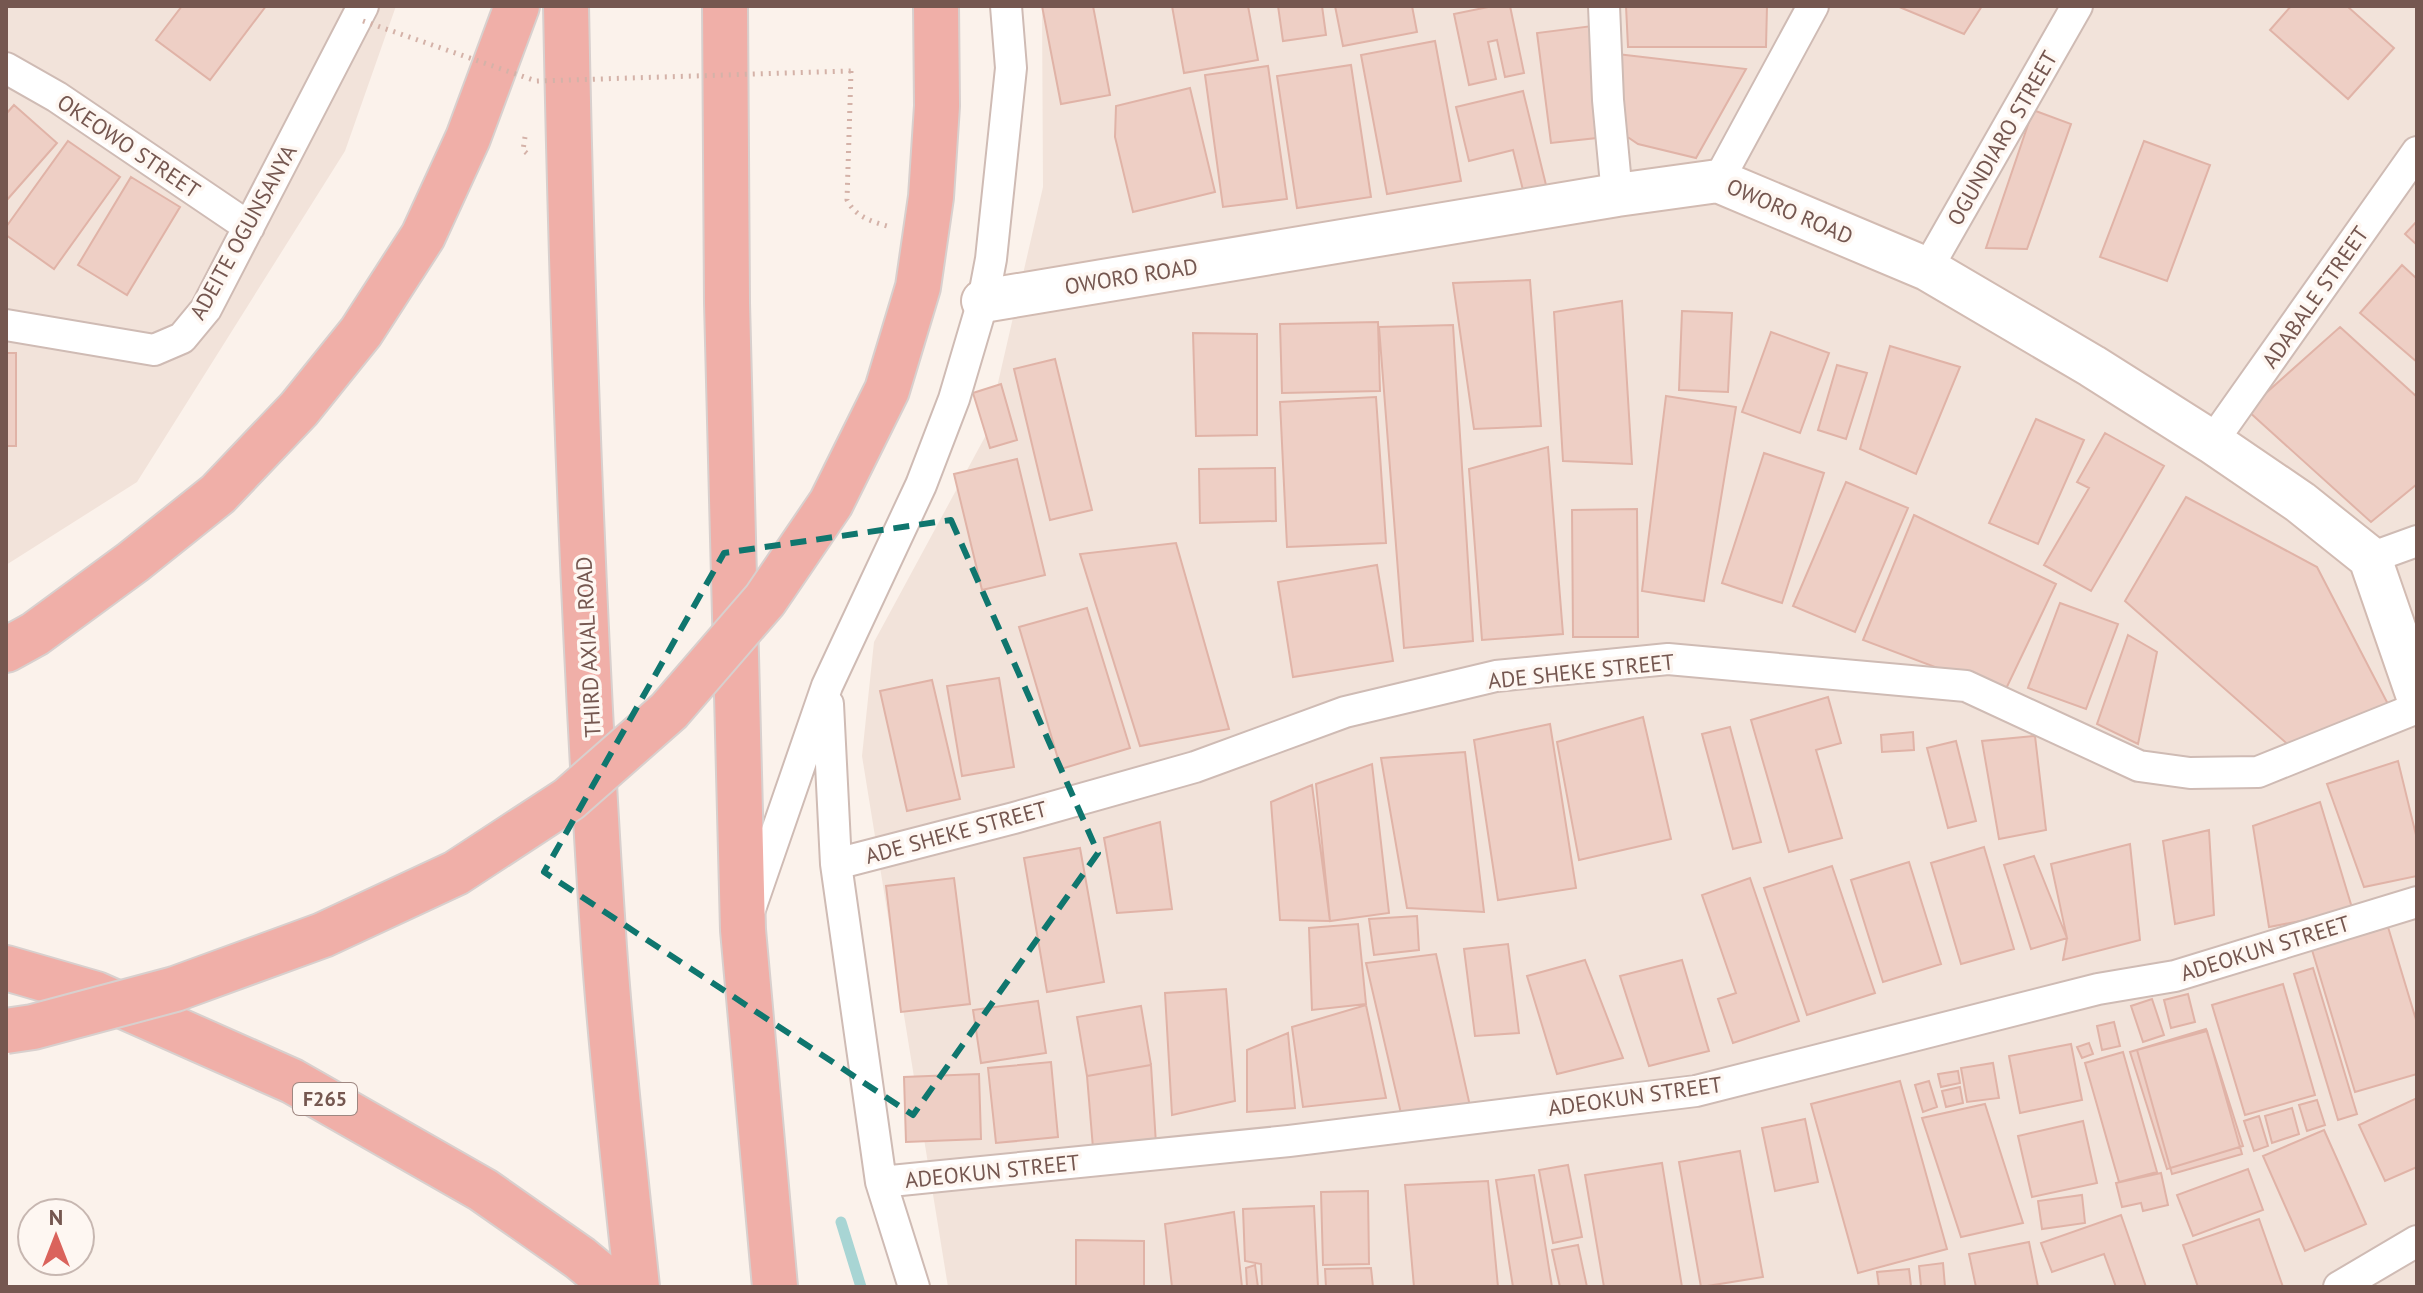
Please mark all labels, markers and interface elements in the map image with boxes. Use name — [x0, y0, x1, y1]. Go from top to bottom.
street label: OGUNDIARO STREET — [1941, 46, 2063, 230]
street label: OKEOWO STREET — [52, 88, 206, 204]
street label: ADEITE OGUNSANYA — [183, 139, 303, 325]
street label: OWORO ROAD — [1723, 172, 1857, 250]
street label: ADABALE STREET — [2256, 221, 2374, 373]
street label: OWORO ROAD — [1062, 252, 1200, 300]
street label: THIRD AXIAL ROAD — [569, 556, 607, 738]
street label: ADE SHEKE STREET — [1487, 647, 1675, 695]
street label: ADE SHEKE STREET — [862, 794, 1050, 870]
street label: ADEOKUN STREET — [2177, 909, 2353, 987]
street label: ADEOKUN STREET — [1546, 1070, 1724, 1122]
road number: F265 — [293, 1083, 357, 1115]
street label: ADEOKUN STREET — [903, 1148, 1081, 1194]
north arrow — [16, 1197, 96, 1277]
text: N — [49, 1203, 63, 1231]

